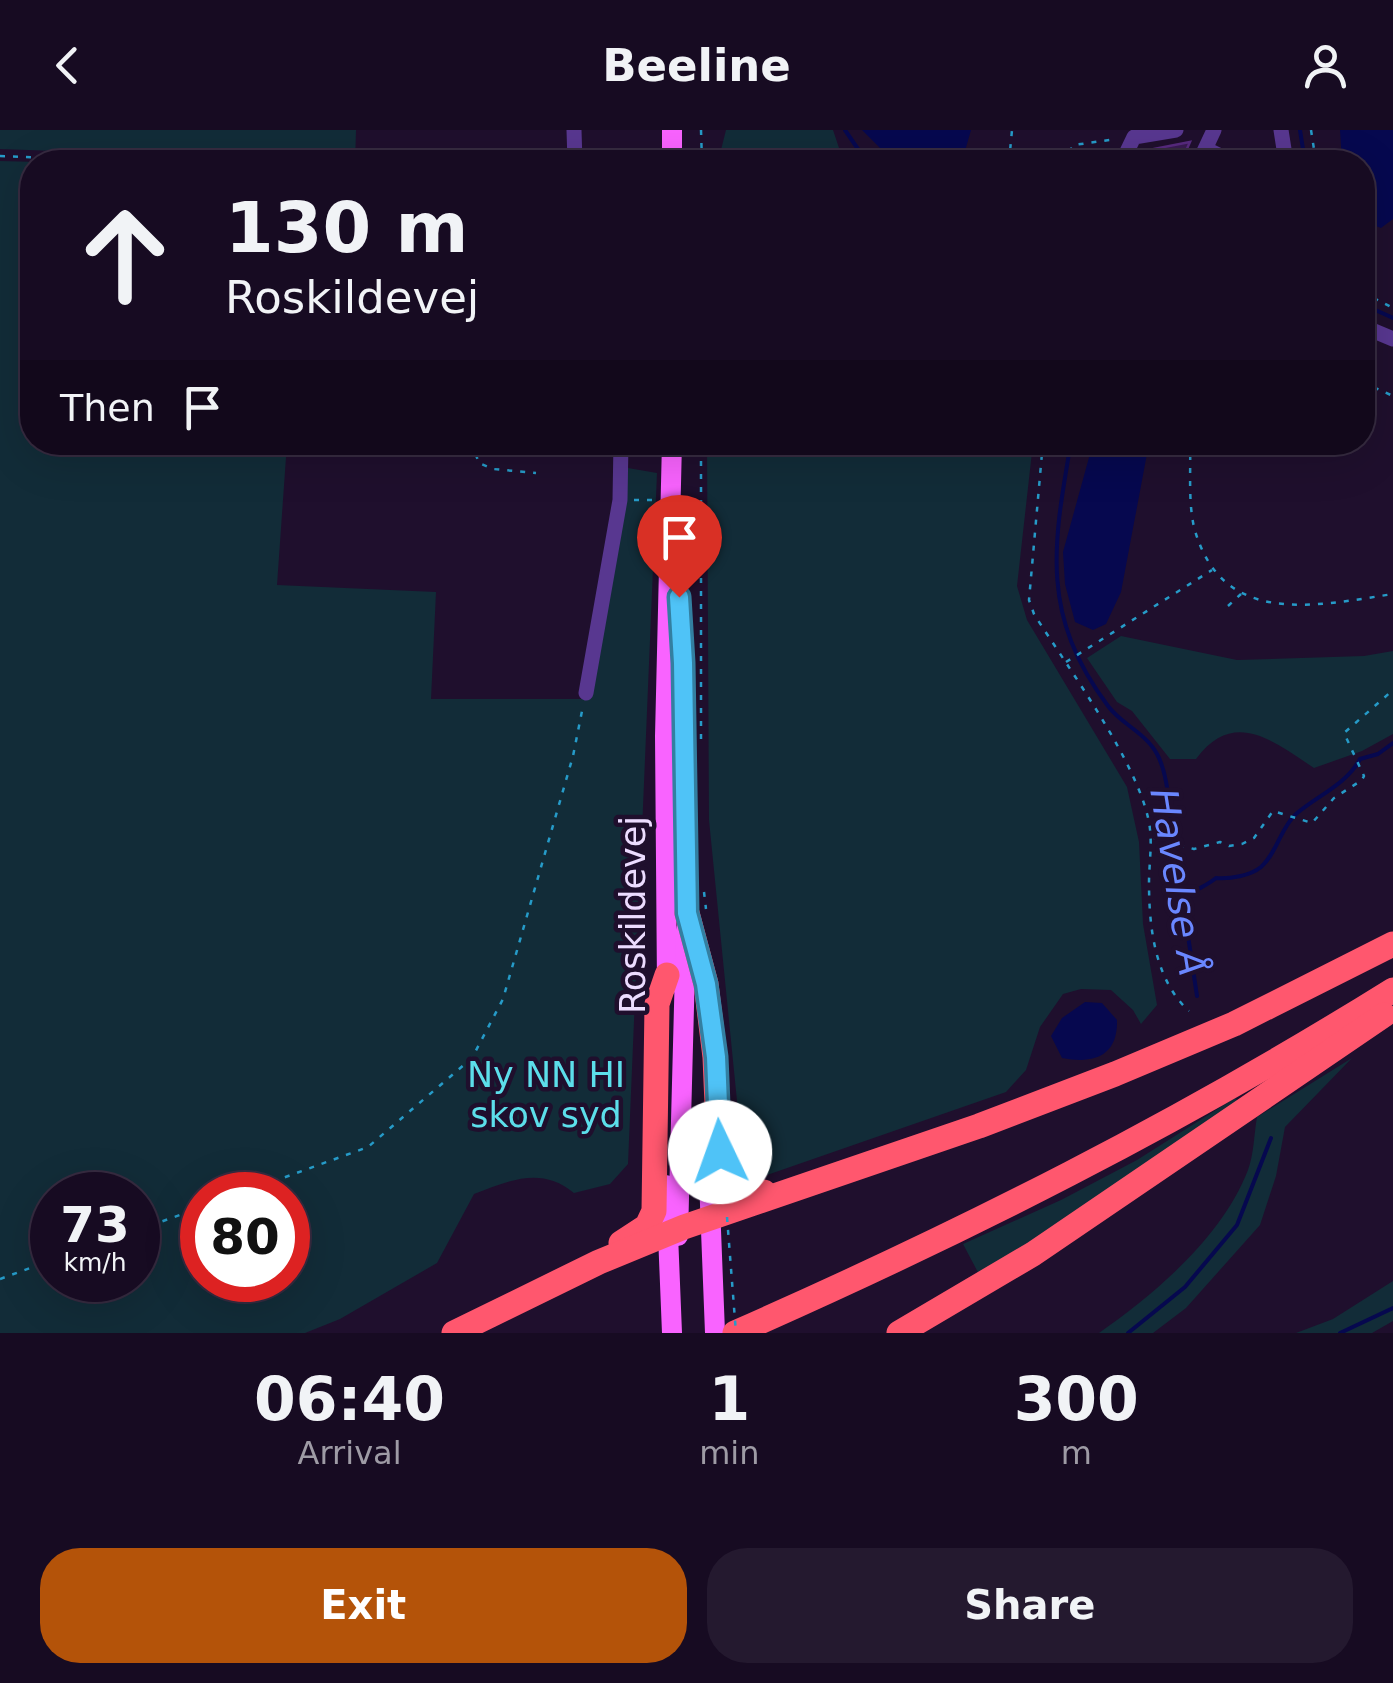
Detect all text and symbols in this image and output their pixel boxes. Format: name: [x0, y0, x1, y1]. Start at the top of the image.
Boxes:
icon: back: [40, 38, 95, 93]
icon: person: [1298, 38, 1353, 93]
text: Beeline: [602, 39, 791, 92]
text: 130 m: [225, 187, 468, 269]
icon: ahead: [60, 190, 190, 320]
text: Roskildevej: [225, 271, 479, 324]
icon: arrive: [175, 380, 230, 435]
text: Then: [60, 386, 155, 430]
pin: [637, 495, 722, 598]
icon: arrive: [652, 510, 707, 565]
water label: Havelse Å: [1141, 785, 1215, 979]
street label: Roskildevej: [613, 816, 653, 1014]
park label: Ny NN HI skov syd: [467, 1055, 625, 1135]
position arrow: [668, 1100, 772, 1204]
speed limit sign: 80: [180, 1172, 310, 1302]
text: 73: [60, 1196, 130, 1254]
text: km/h: [63, 1248, 127, 1277]
text: 06:40: [254, 1364, 445, 1434]
text: 1: [708, 1364, 750, 1434]
text: 300: [1014, 1364, 1139, 1434]
text: Arrival: [298, 1434, 402, 1472]
text: min: [699, 1434, 760, 1472]
text: m: [1061, 1434, 1092, 1472]
button: Exit: [40, 1548, 687, 1663]
button: Share: [707, 1548, 1353, 1663]

